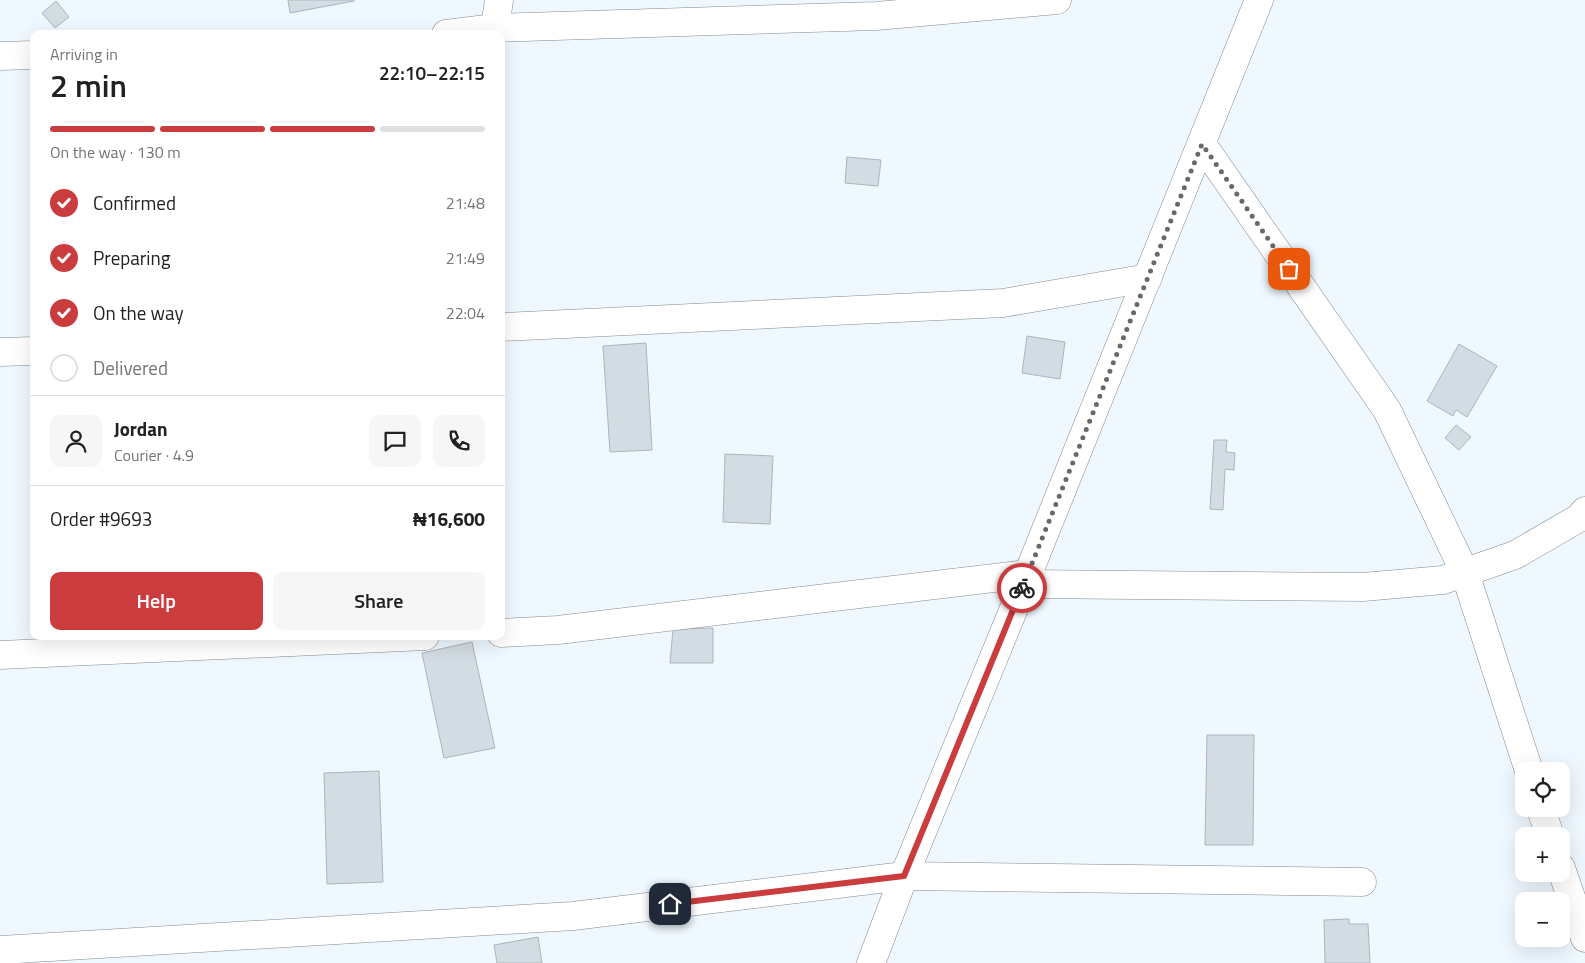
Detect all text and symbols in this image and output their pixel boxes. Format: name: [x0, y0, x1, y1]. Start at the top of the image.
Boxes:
text: Arriving in: [50, 42, 118, 66]
text: 22:10–22:15: [379, 58, 485, 87]
text: 2 min: [50, 61, 127, 109]
text: On the way · 130 m: [50, 140, 181, 164]
text: Confirmed: [93, 188, 176, 217]
icon: check: [50, 189, 78, 217]
text: 21:48: [446, 191, 485, 215]
text: Preparing: [93, 243, 170, 272]
icon: check: [50, 244, 78, 272]
text: 21:49: [446, 246, 485, 270]
pin: [1268, 248, 1310, 290]
icon: bag: [1275, 255, 1303, 283]
text: On the way: [93, 298, 184, 327]
icon: check: [50, 299, 78, 327]
text: 22:04: [446, 301, 485, 325]
text: Delivered: [93, 353, 168, 382]
text: Jordan: [114, 414, 167, 443]
button: person: [50, 415, 102, 467]
button: chat: [369, 415, 421, 467]
button: phone: [433, 415, 485, 467]
text: Courier · 4.9: [114, 443, 194, 467]
text: Order #9693: [50, 504, 152, 533]
text: ₦16,600: [413, 504, 485, 533]
courier: [997, 563, 1047, 613]
button: Help: [50, 572, 263, 630]
button: Share: [273, 572, 485, 630]
icon: bike: [1008, 574, 1036, 602]
map controls: [1515, 762, 1570, 947]
button: locate: [1515, 762, 1570, 817]
button: +: [1515, 827, 1570, 882]
pin: [649, 883, 691, 925]
icon: home: [656, 890, 684, 918]
button: −: [1515, 892, 1570, 947]

